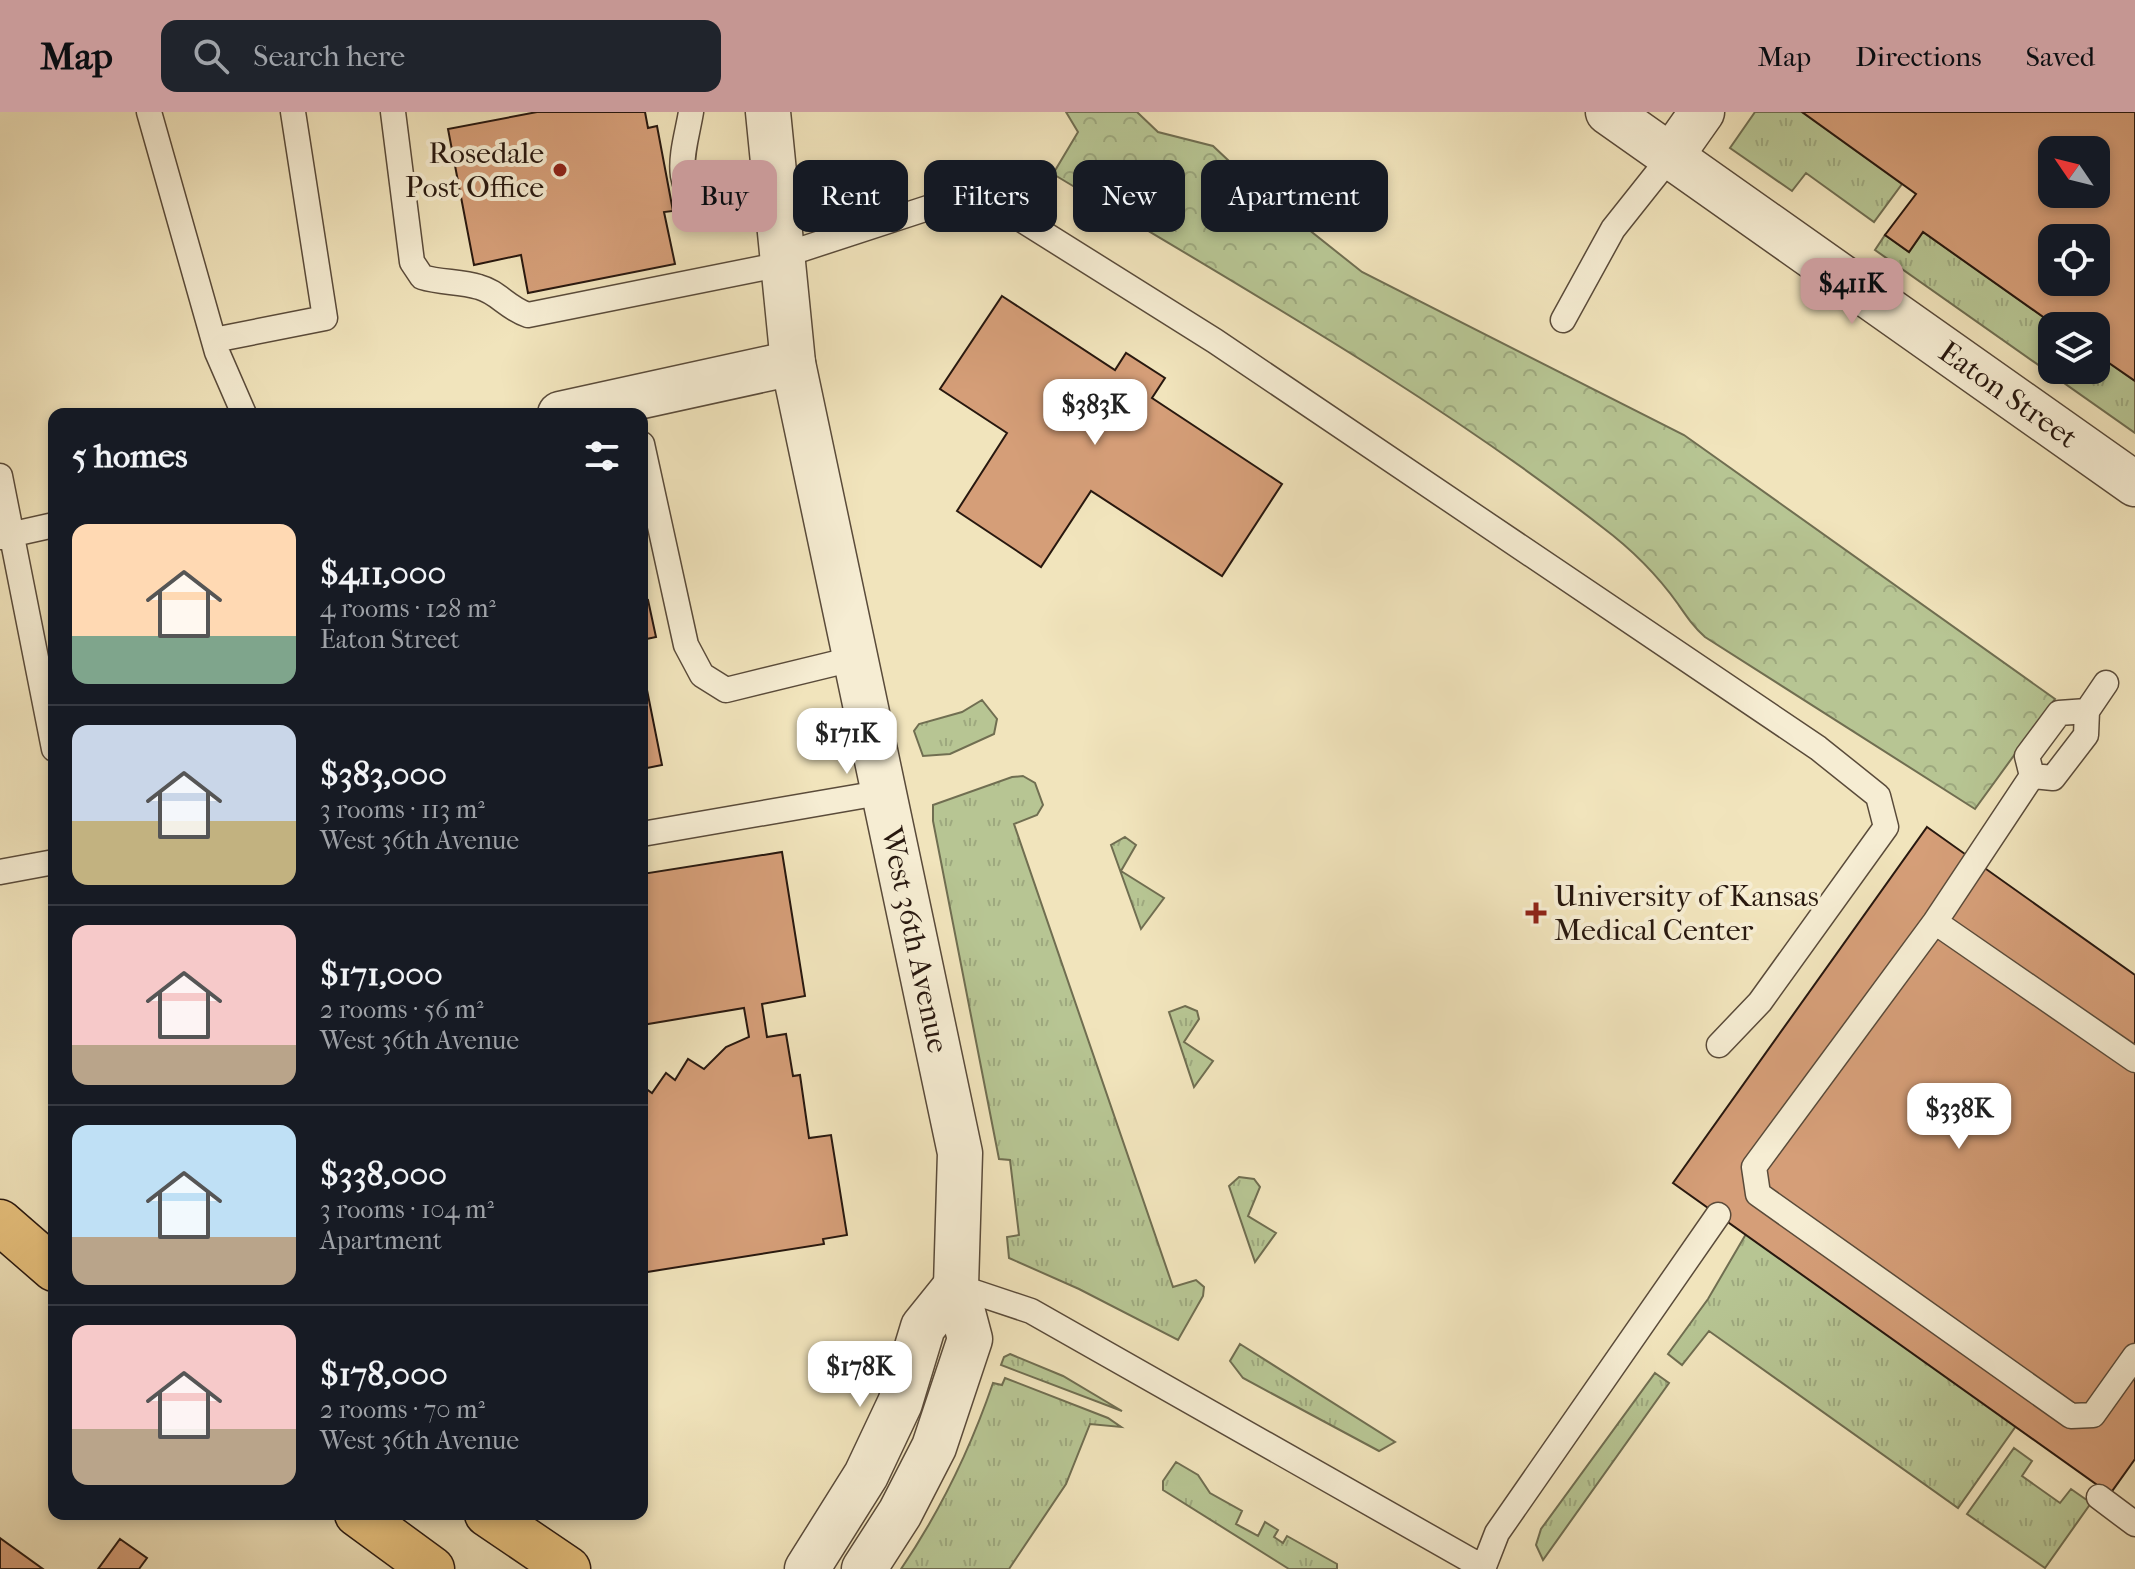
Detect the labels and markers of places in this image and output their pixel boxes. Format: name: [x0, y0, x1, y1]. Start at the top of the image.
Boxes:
place label: Rosedale Post Office: [405, 136, 544, 205]
marker: Rosedale Post Office: [551, 161, 569, 179]
pin: $411K: [1796, 258, 1908, 326]
pin: $383K: [1039, 379, 1151, 447]
pin: $171K: [791, 708, 903, 776]
place label: University of Kansas Medical Center: [1554, 879, 1819, 948]
marker: University of Kansas Medical Center: [1525, 902, 1547, 924]
pin: $338K: [1903, 1083, 2015, 1151]
pin: $178K: [804, 1341, 916, 1409]

